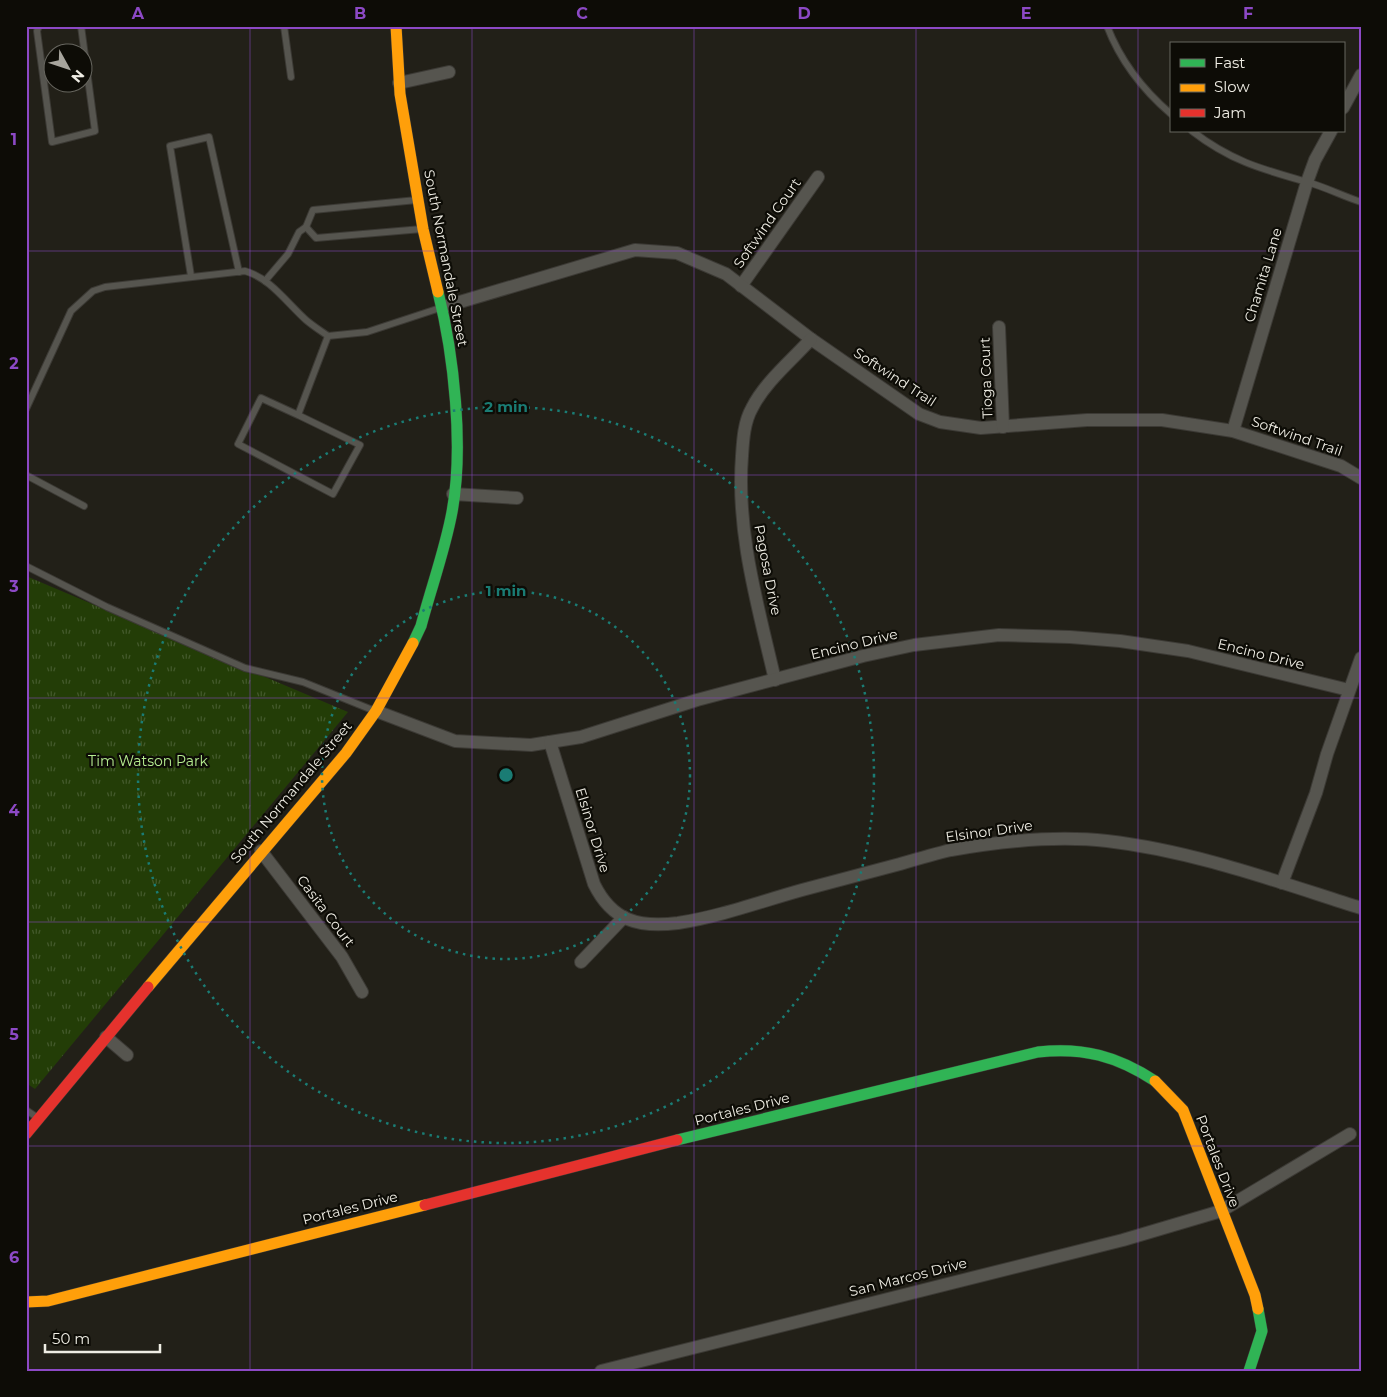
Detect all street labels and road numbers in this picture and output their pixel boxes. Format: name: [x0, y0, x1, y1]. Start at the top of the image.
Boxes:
street label: South Normandale Street: [420, 168, 472, 348]
street label: Softwind Court: [729, 174, 805, 271]
street label: Chamita Lane: [1240, 226, 1286, 324]
street label: Tioga Court: [976, 337, 996, 419]
street label: Softwind Trail: [850, 344, 940, 410]
street label: Softwind Trail: [1249, 412, 1345, 460]
street label: Pagosa Drive: [750, 523, 786, 617]
street label: Encino Drive: [809, 625, 899, 663]
street label: Encino Drive: [1216, 635, 1306, 673]
street label: South Normandale Street: [226, 717, 356, 867]
street label: Elsinor Drive: [572, 785, 614, 875]
street label: Elsinor Drive: [944, 816, 1034, 846]
street label: Casita Court: [293, 872, 359, 951]
street label: Portales Drive: [693, 1088, 791, 1130]
street label: Portales Drive: [1192, 1112, 1244, 1210]
street label: Portales Drive: [301, 1187, 399, 1229]
street label: San Marcos Drive: [847, 1254, 969, 1300]

